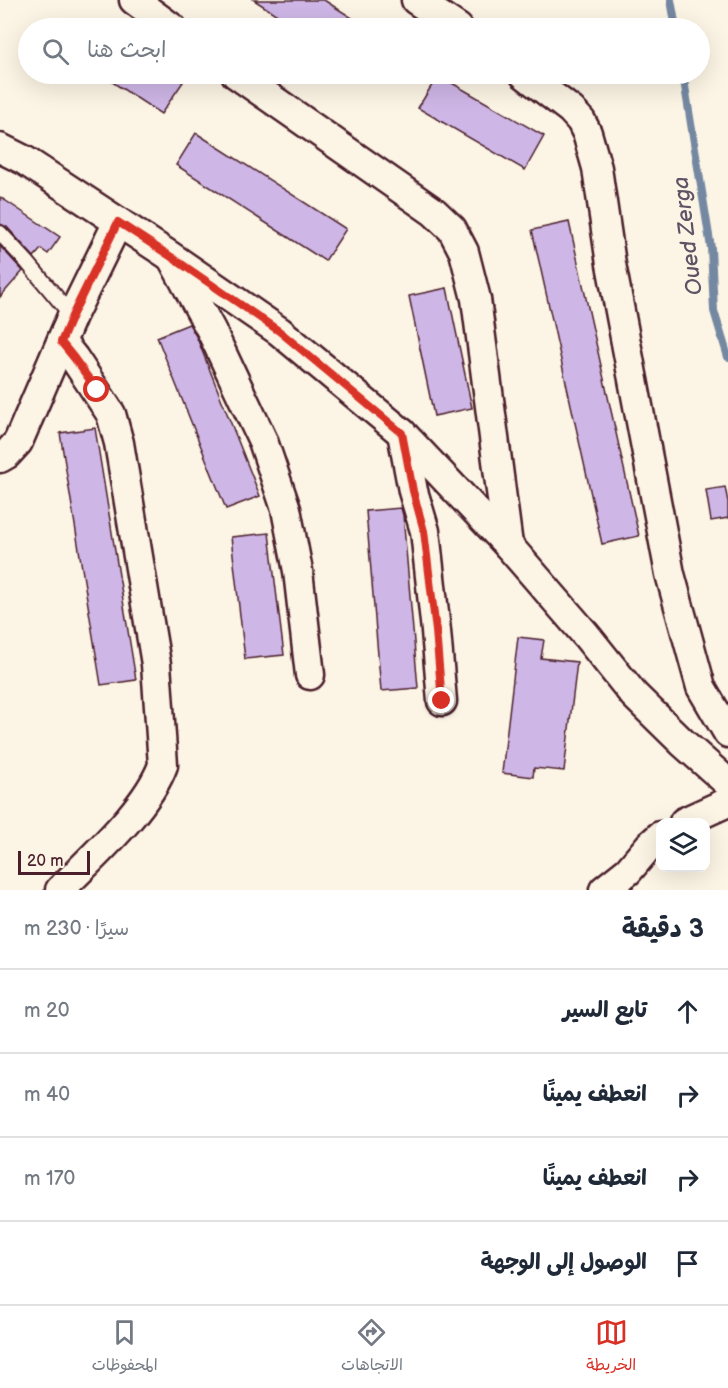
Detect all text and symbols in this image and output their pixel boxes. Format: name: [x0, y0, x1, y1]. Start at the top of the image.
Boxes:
search box: [18, 18, 710, 84]
icon: search: [39, 35, 72, 68]
text: ابحث هنا: [87, 37, 167, 64]
water label: Oued Zerga: [667, 175, 709, 297]
route start: [83, 376, 109, 402]
route end: [428, 687, 454, 713]
map controls: [656, 818, 710, 872]
button: layers: [656, 818, 710, 872]
scale bar: [18, 848, 90, 876]
text: 20 m: [27, 852, 63, 871]
text: 3 دقيقة: [622, 914, 704, 945]
text: سيرًا · 230 m: [24, 917, 129, 941]
icon: ahead: [671, 995, 704, 1028]
text: تابع السير: [563, 997, 647, 1024]
text: 20 m: [24, 999, 70, 1023]
icon: right: [671, 1079, 704, 1112]
text: انعطف يمينًا: [543, 1081, 647, 1108]
text: 40 m: [24, 1083, 70, 1107]
icon: right: [671, 1163, 704, 1196]
text: انعطف يمينًا: [543, 1165, 647, 1192]
text: 170 m: [24, 1167, 75, 1191]
icon: arrive: [671, 1247, 704, 1280]
text: الوصول إلى الوجهة: [480, 1249, 647, 1276]
tab: المحفوظات: [92, 1316, 158, 1379]
tab: الاتجاهات: [341, 1316, 403, 1379]
tab: الخريطة: [586, 1316, 636, 1379]

